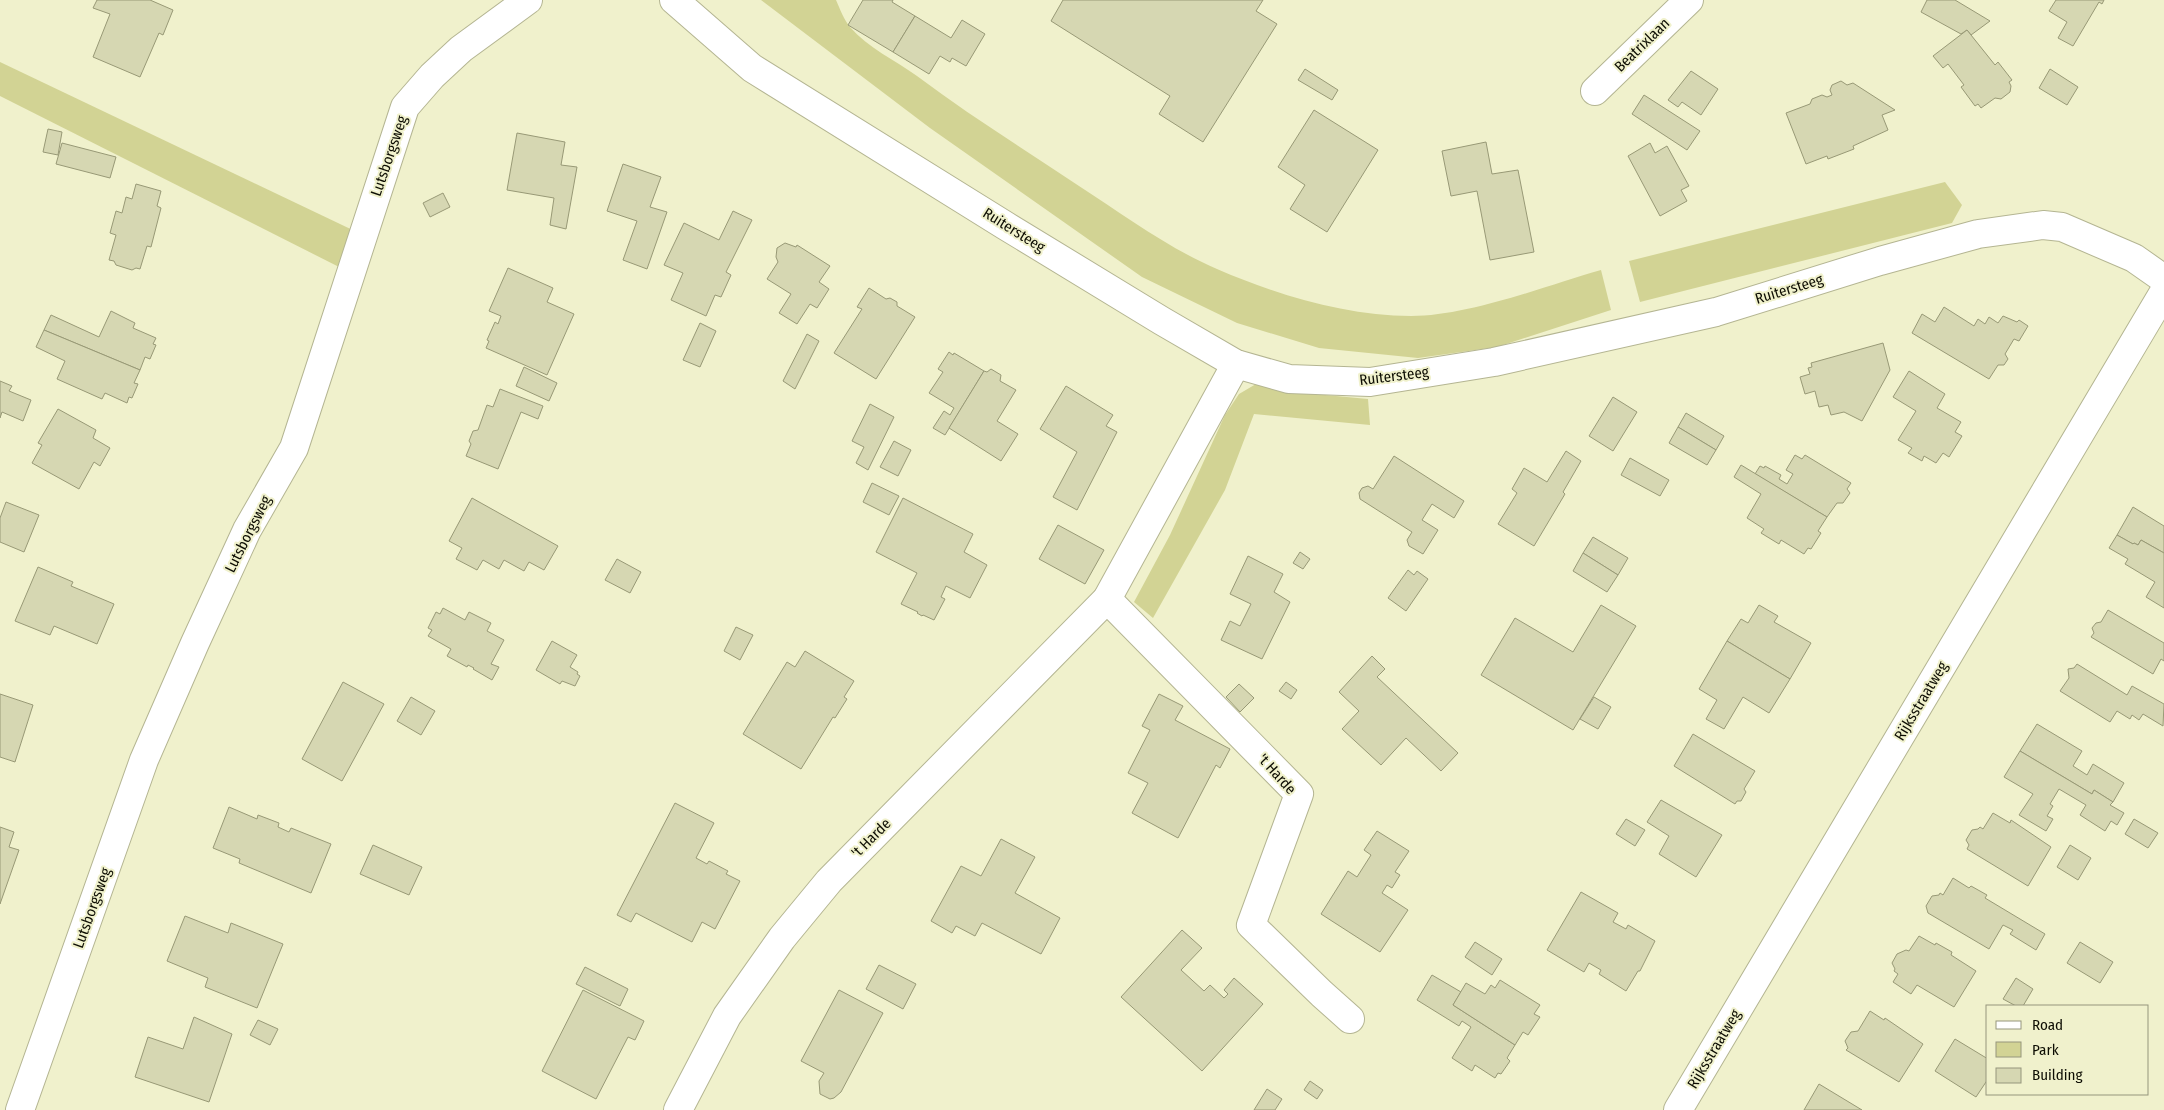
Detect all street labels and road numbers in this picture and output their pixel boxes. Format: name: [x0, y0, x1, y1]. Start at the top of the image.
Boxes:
street label: Beatrixlaan: [1611, 14, 1673, 76]
street label: Lutsborgsweg: [367, 113, 411, 199]
street label: Ruitersteeg: [980, 204, 1048, 256]
street label: Ruitersteeg: [1753, 270, 1825, 308]
street label: Ruitersteeg: [1358, 363, 1430, 389]
street label: Lutsborgsweg: [221, 492, 275, 576]
street label: Rijksstraatweg: [1890, 658, 1952, 744]
street label: 't Harde: [1254, 750, 1300, 798]
street label: 't Harde: [848, 815, 894, 861]
street label: Lutsborgsweg: [69, 865, 115, 951]
street label: Rijksstraatweg: [1683, 1006, 1745, 1092]

